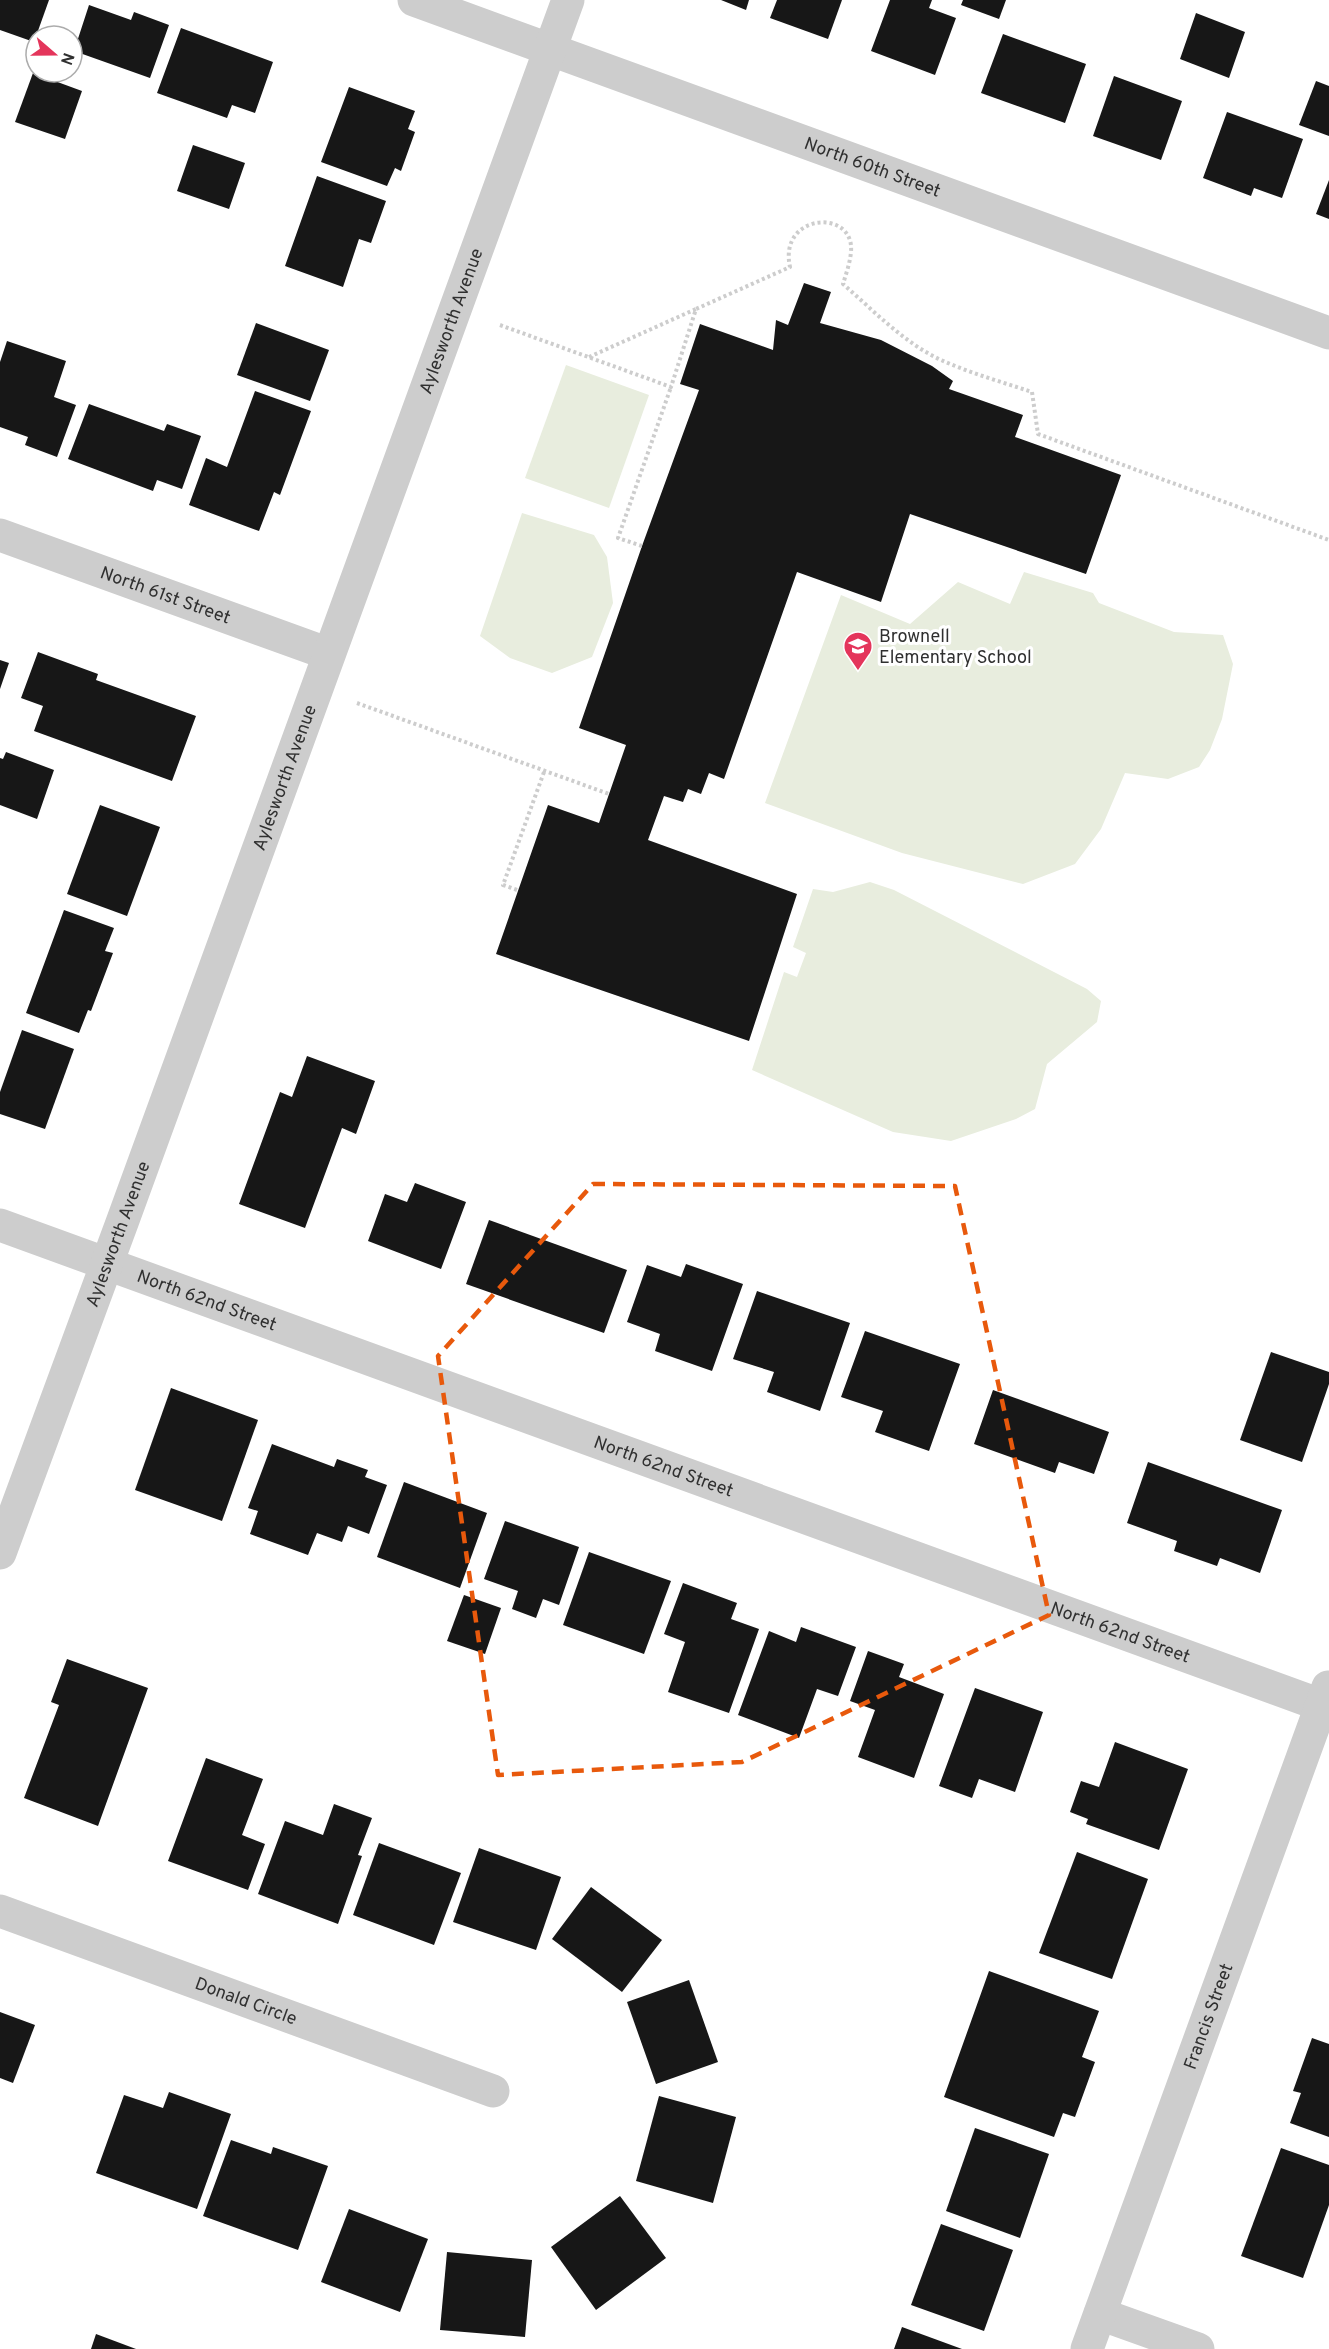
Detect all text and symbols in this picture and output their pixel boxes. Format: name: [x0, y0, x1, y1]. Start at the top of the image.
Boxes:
north arrow: [24, 24, 84, 84]
text: N: [55, 50, 78, 67]
street label: North 60th Street: [801, 133, 943, 204]
street label: Aylesworth Avenue: [415, 245, 489, 398]
street label: North 61st Street: [97, 562, 233, 630]
place label: Brownell Elementary School: [879, 626, 1032, 670]
school or university icon: Brownell Elementary School: [842, 630, 874, 672]
street label: Aylesworth Avenue: [249, 702, 323, 854]
street label: Aylesworth Avenue: [82, 1158, 156, 1311]
street label: North 62nd Street: [133, 1266, 279, 1337]
street label: North 62nd Street: [590, 1432, 736, 1503]
street label: North 62nd Street: [1047, 1598, 1193, 1669]
street label: Francis Street: [1180, 1961, 1239, 2073]
street label: Donald Circle: [191, 1973, 300, 2031]

